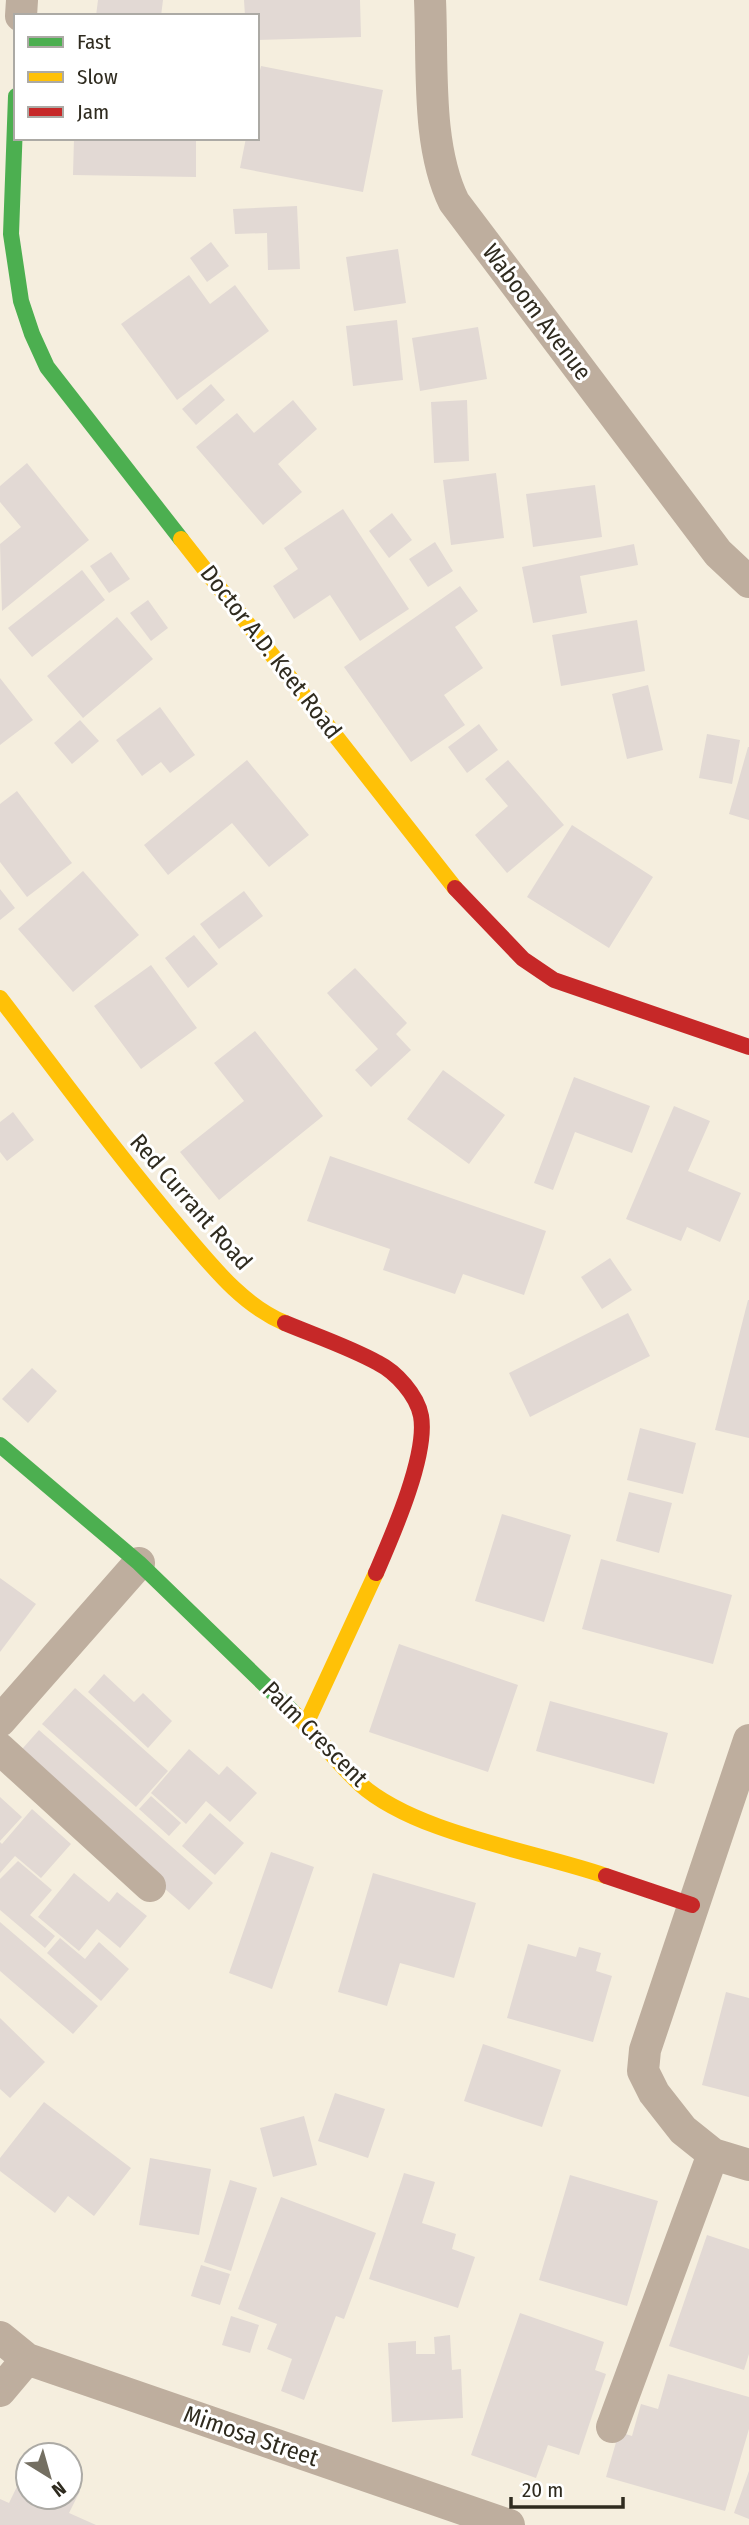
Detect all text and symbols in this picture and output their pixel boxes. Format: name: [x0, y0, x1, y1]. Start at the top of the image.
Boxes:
legend: [14, 14, 259, 140]
text: Fast: [77, 29, 111, 55]
text: Slow: [77, 64, 118, 90]
text: Jam: [77, 99, 109, 125]
street label: Waboom Avenue: [477, 238, 597, 386]
street label: Doctor A.D. Keet Road: [195, 560, 347, 744]
street label: Red Currant Road: [124, 1128, 258, 1276]
street label: Palm Crescent: [257, 1676, 373, 1792]
street label: Mimosa Street: [180, 2400, 322, 2472]
north arrow: [14, 2441, 84, 2511]
scale bar: [511, 2466, 623, 2510]
text: N: [47, 2477, 70, 2502]
text: 20 m: [522, 2477, 563, 2503]

